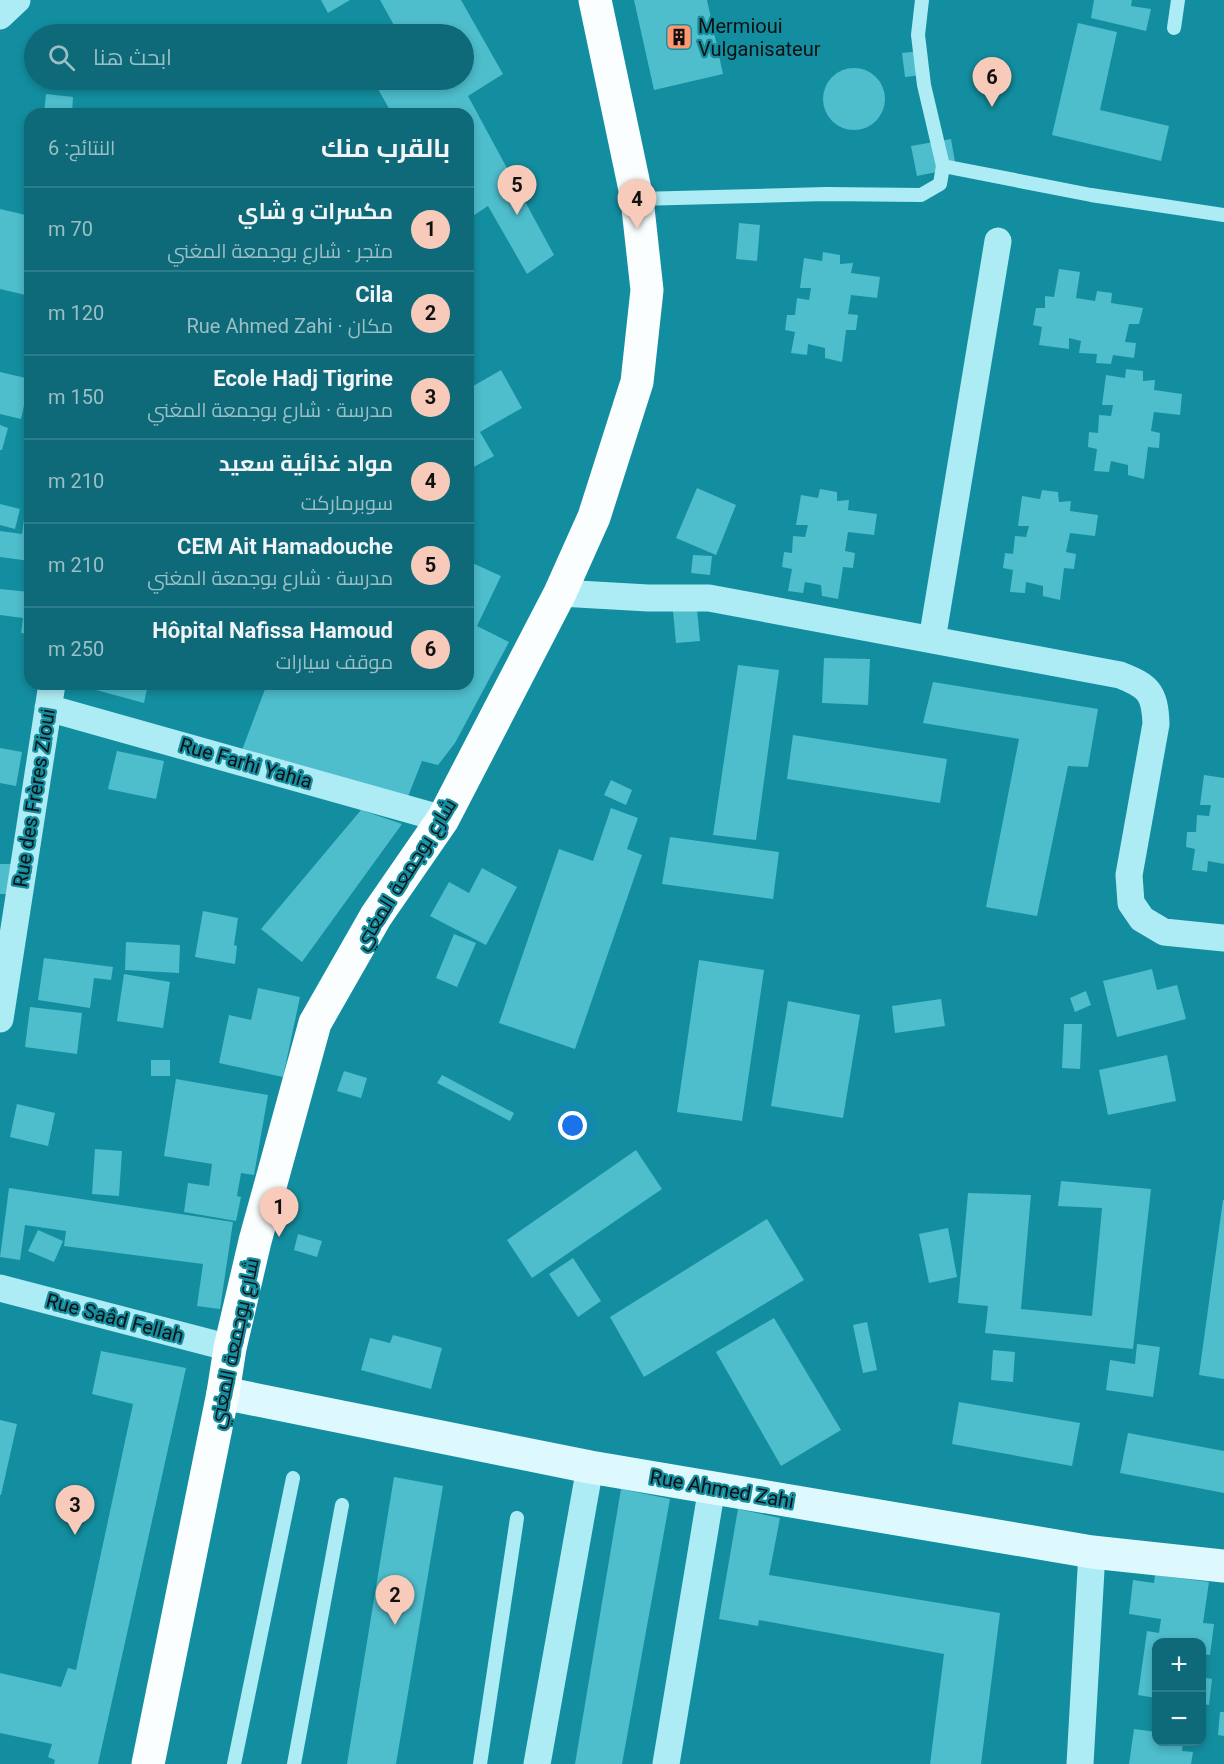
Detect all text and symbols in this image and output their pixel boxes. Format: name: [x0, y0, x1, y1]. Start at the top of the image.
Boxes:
place label: Mermioui Vulganisateur: [698, 14, 821, 61]
building icon: Mermioui Vulganisateur: [664, 22, 694, 52]
search box: [24, 24, 474, 90]
icon: search: [45, 41, 78, 74]
text: ابحث هنا: [93, 45, 172, 70]
pin: 6: [972, 57, 1012, 107]
text: بالقرب منك: [321, 133, 450, 163]
text: النتائج: 6: [48, 136, 116, 160]
pin: 5: [498, 166, 536, 215]
pin: 4: [618, 180, 656, 229]
text: مكسرات و شاي: [238, 199, 393, 224]
text: 70 m: [48, 217, 93, 241]
text: 1: [425, 217, 436, 241]
text: متجر · شارع بوجمعة المغني: [167, 239, 393, 263]
text: Cila: [355, 282, 393, 307]
text: 120 m: [48, 301, 104, 325]
text: 2: [425, 301, 436, 325]
text: مكان · Rue Ahmed Zahi: [187, 314, 393, 338]
text: Ecole Hadj Tigrine: [213, 366, 393, 391]
text: 150 m: [48, 385, 104, 409]
text: 3: [425, 385, 436, 409]
text: مدرسة · شارع بوجمعة المغني: [147, 398, 393, 422]
text: مواد غذائية سعيد: [219, 451, 393, 476]
text: 210 m: [48, 469, 104, 493]
text: 4: [425, 469, 436, 493]
text: سوبرماركت: [301, 491, 393, 515]
text: CEM Ait Hamadouche: [177, 534, 393, 559]
text: 210 m: [48, 553, 104, 577]
text: 5: [425, 553, 436, 577]
text: مدرسة · شارع بوجمعة المغني: [147, 566, 393, 590]
text: Hôpital Nafissa Hamoud: [152, 618, 393, 643]
text: 250 m: [48, 637, 104, 661]
text: 6: [425, 637, 436, 661]
text: موقف سيارات: [276, 650, 393, 674]
street label: Rue des Frères Zioui: [8, 707, 60, 889]
street label: Rue Farhi Yahia: [177, 733, 315, 793]
street label: شارع بوجمعة المغني: [349, 794, 465, 956]
your location: [558, 1111, 587, 1140]
pin: 1: [260, 1188, 298, 1237]
street label: شارع بوجمعة المغني: [204, 1256, 268, 1431]
street label: Rue Saâd Fellah: [43, 1288, 187, 1348]
street label: Rue Ahmed Zahi: [648, 1464, 796, 1514]
pin: 3: [56, 1486, 94, 1535]
pin: 2: [376, 1576, 414, 1625]
map controls: [1152, 1638, 1206, 1746]
button: +: [1152, 1638, 1206, 1692]
button: −: [1152, 1692, 1206, 1746]

